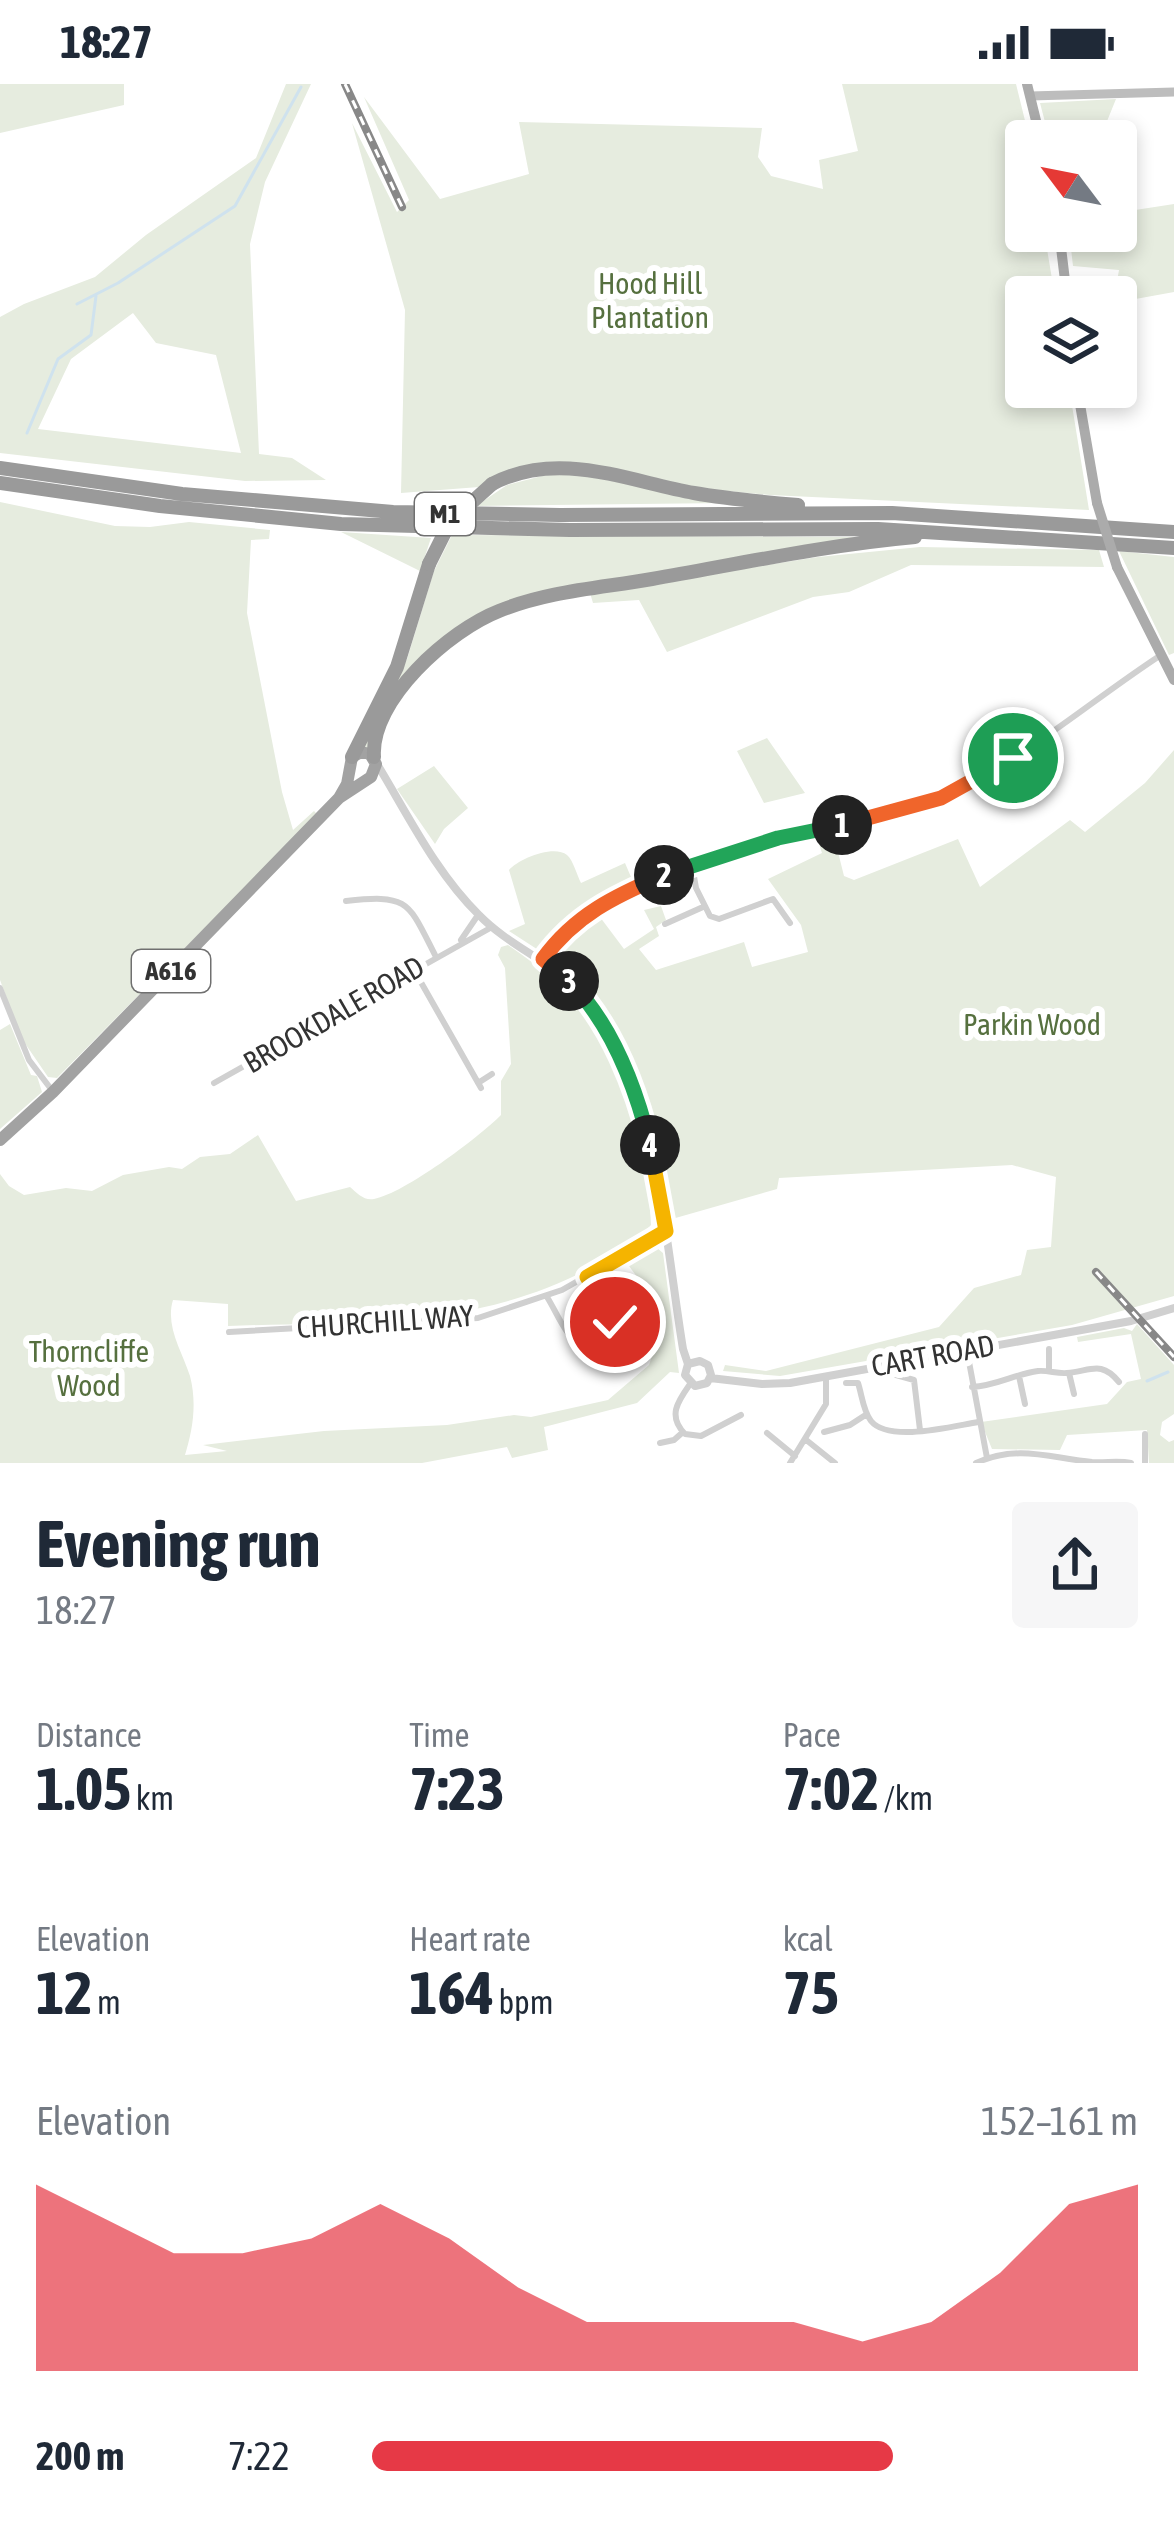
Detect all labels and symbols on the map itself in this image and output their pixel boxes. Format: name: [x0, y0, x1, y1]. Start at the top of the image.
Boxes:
north arrow: [1005, 120, 1137, 252]
park label: Hood Hill Plantation: [591, 266, 709, 334]
road number: M1: [415, 493, 475, 535]
pin: [962, 707, 1064, 809]
pin: 1: [812, 795, 872, 855]
pin: 2: [634, 845, 694, 905]
street label: BROOKDALE ROAD: [237, 949, 430, 1079]
road number: A616: [132, 950, 210, 992]
pin: 3: [539, 951, 599, 1011]
park label: Parkin Wood: [963, 1007, 1101, 1041]
pin: 4: [620, 1115, 680, 1175]
pin: [564, 1271, 666, 1373]
street label: CHURCHILL WAY: [295, 1298, 475, 1344]
street label: CART ROAD: [869, 1327, 997, 1383]
park label: Thorncliffe Wood: [29, 1334, 149, 1402]

